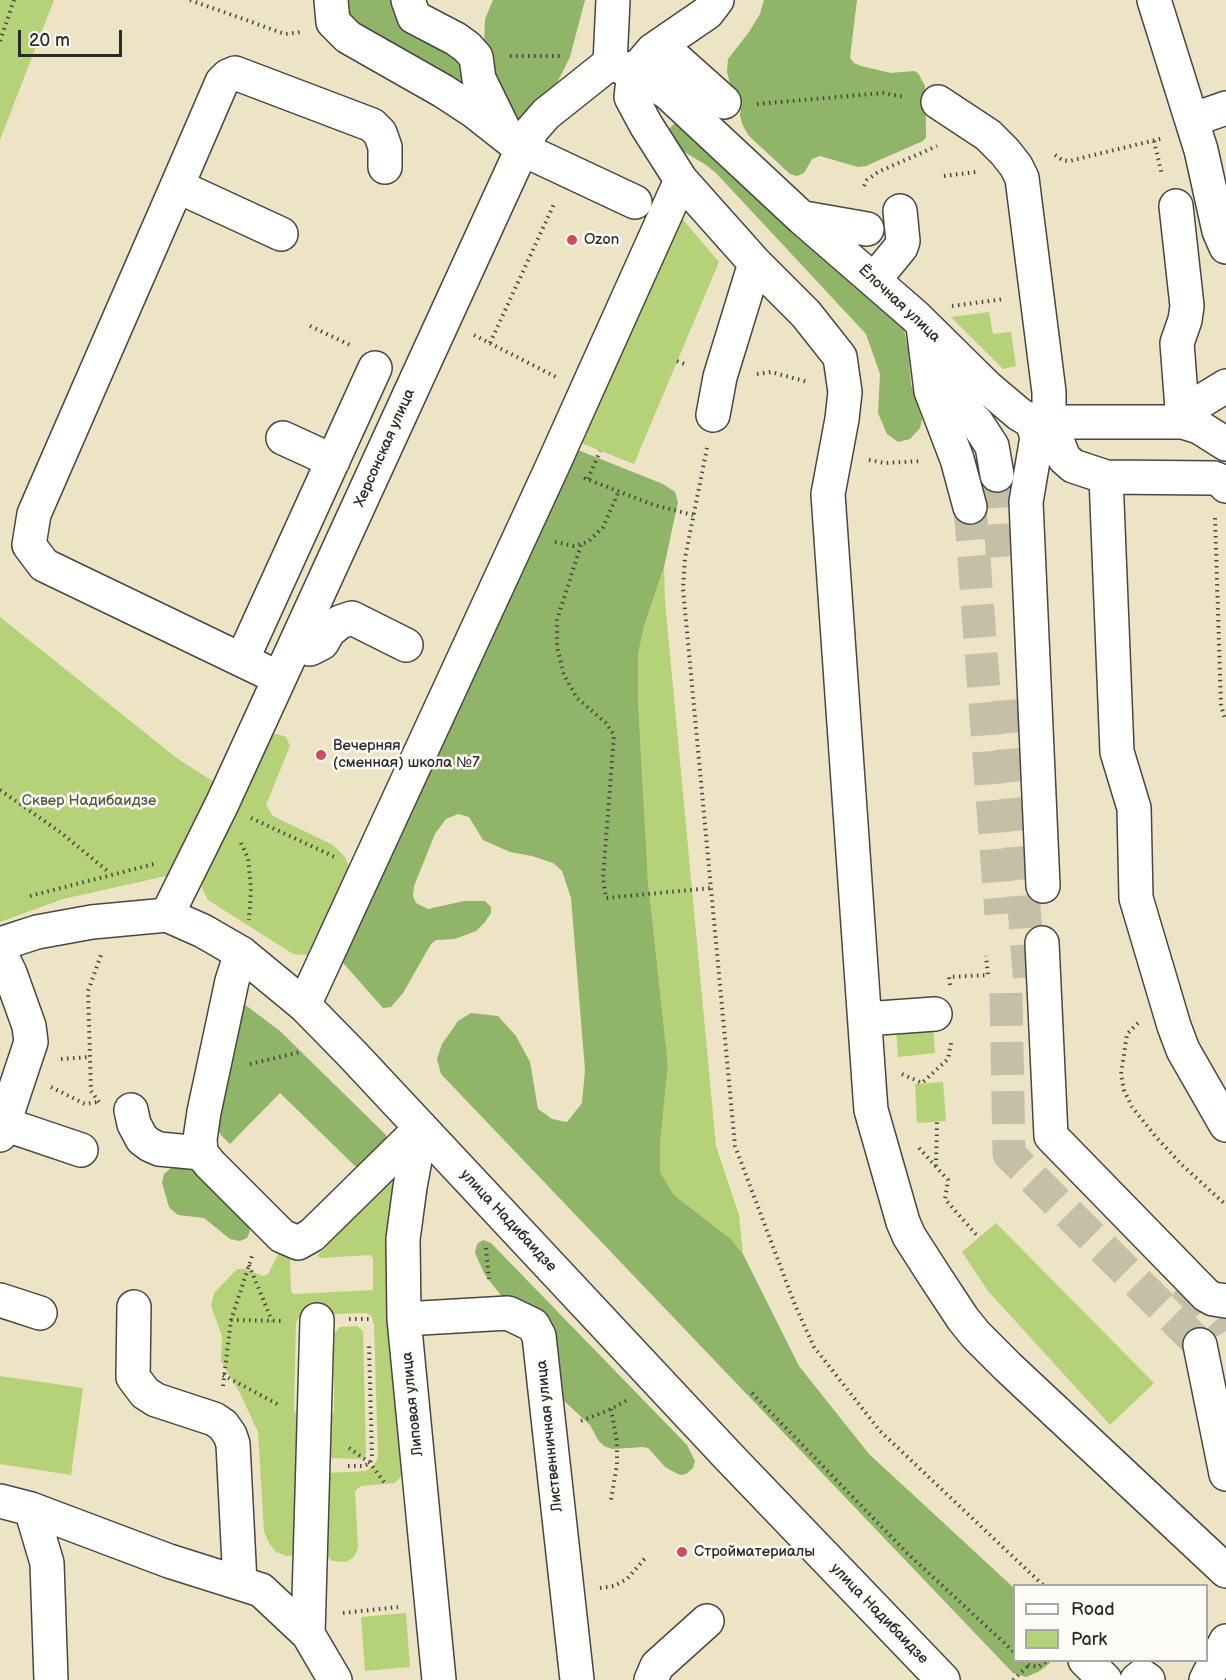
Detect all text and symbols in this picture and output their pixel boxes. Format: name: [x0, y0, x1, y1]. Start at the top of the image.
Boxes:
scale bar: [21, 18, 124, 56]
text: 20 m: [29, 30, 70, 51]
place label: Ozon: [584, 231, 619, 249]
marker: Ozon: [565, 233, 579, 247]
street label: Ёлочная улица: [854, 261, 944, 347]
street label: Херсонская улица: [351, 386, 419, 510]
place label: Вечерняя (сменная) школа №7: [333, 737, 480, 772]
marker: Вечерняя (сменная) школа №7: [314, 748, 328, 762]
park label: Сквер Надибаидзе: [22, 792, 156, 810]
street label: улица Надибаидзе: [456, 1166, 560, 1276]
street label: Липовая улица: [399, 1351, 427, 1457]
street label: Лиственничная улица: [533, 1359, 567, 1513]
place label: Стройматериалы: [694, 1543, 815, 1561]
marker: Стройматериалы: [675, 1545, 689, 1559]
street label: улица Надибаидзе: [826, 1560, 932, 1668]
legend: [1013, 1584, 1208, 1662]
text: Road: [1071, 1599, 1115, 1620]
text: Park: [1071, 1629, 1107, 1650]

